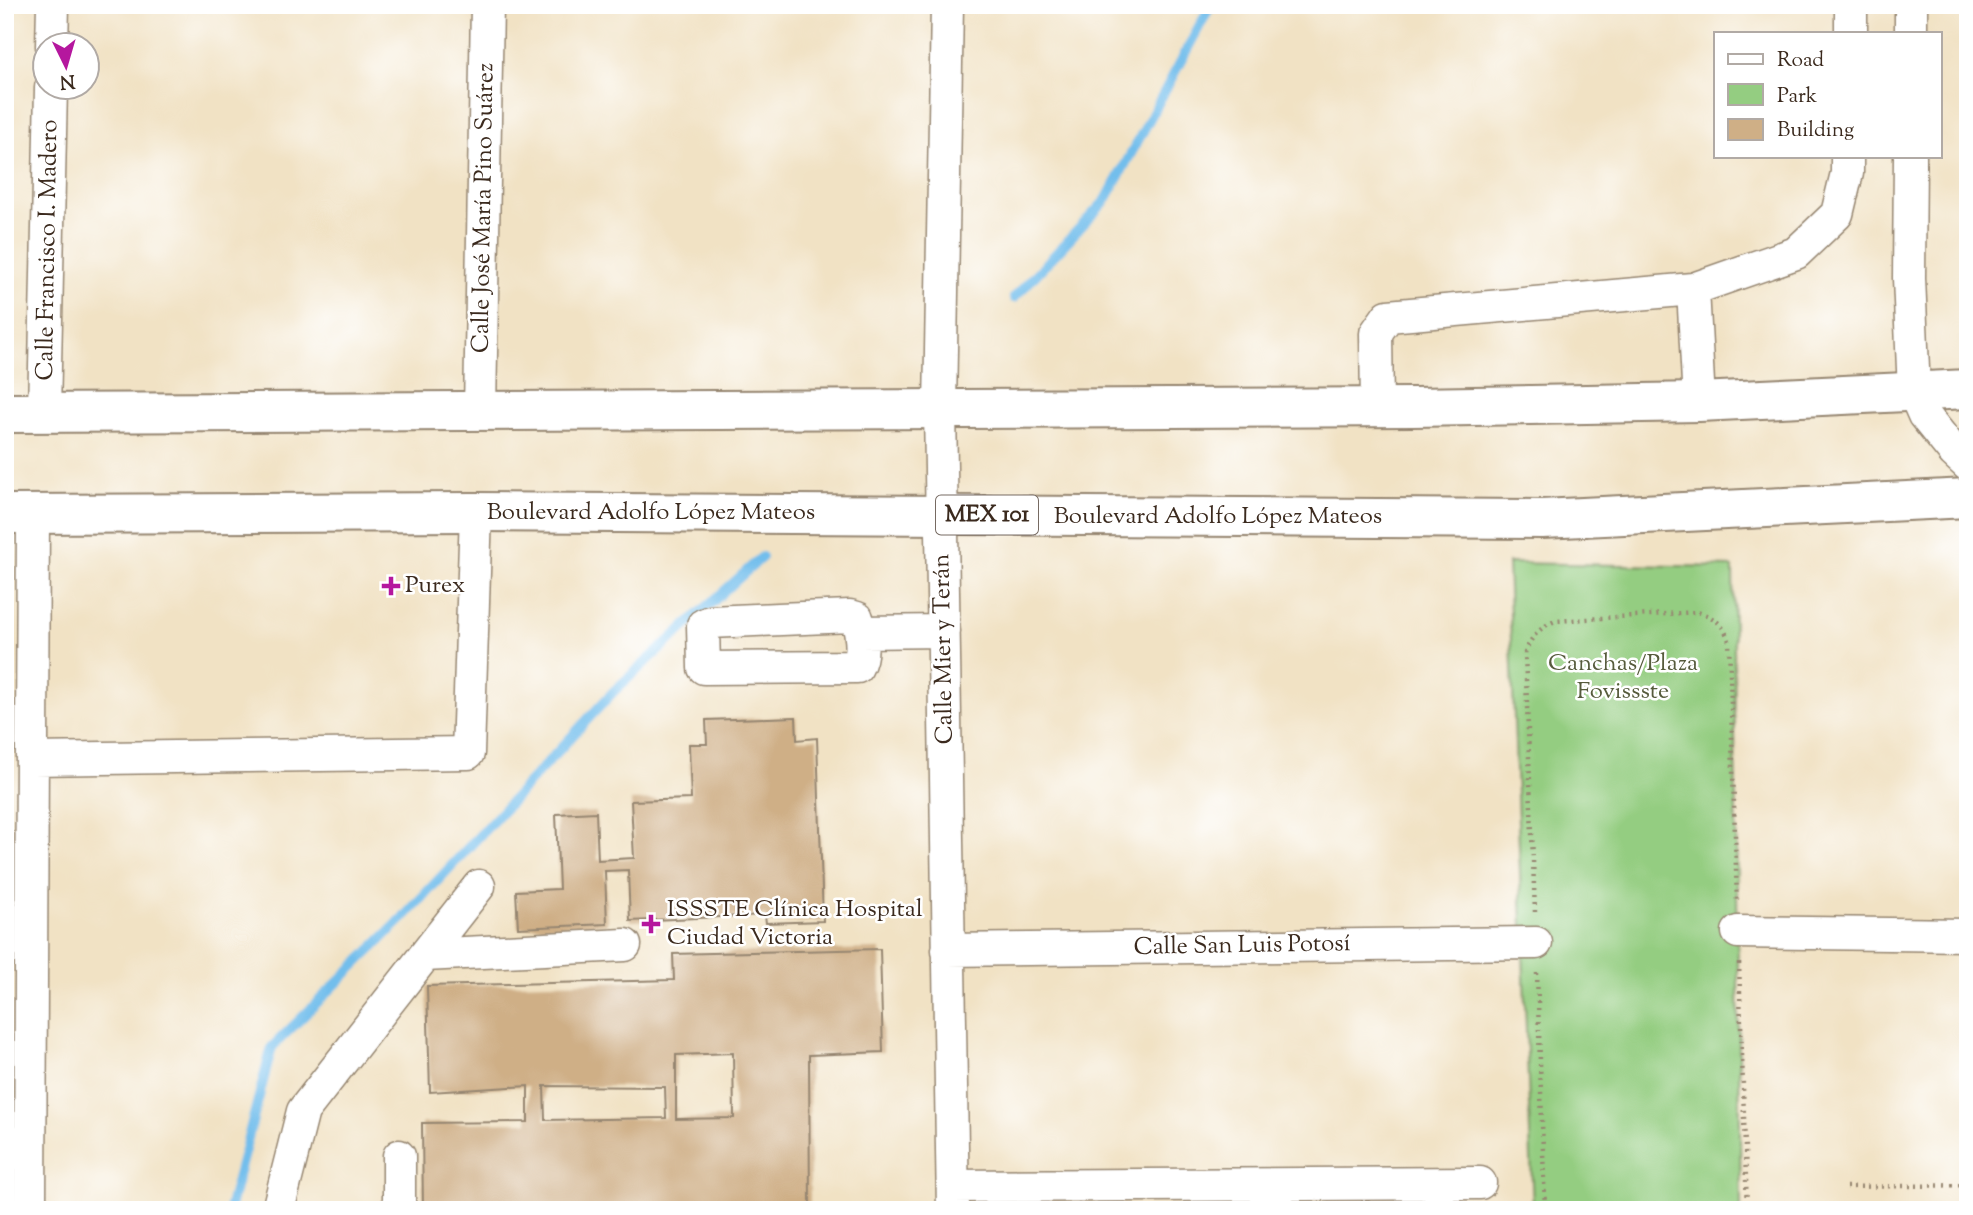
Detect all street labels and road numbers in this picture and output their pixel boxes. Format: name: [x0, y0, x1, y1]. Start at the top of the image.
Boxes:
street label: Calle José María Pino Suárez: [464, 63, 504, 353]
street label: Calle Francisco I. Madero: [29, 119, 67, 381]
road number: MEX 101: [936, 495, 1038, 534]
street label: Boulevard Adolfo López Mateos: [487, 496, 815, 530]
street label: Boulevard Adolfo López Mateos: [1054, 500, 1382, 534]
street label: Calle Mier y Terán: [925, 553, 963, 745]
street label: Calle San Luis Potosí: [1133, 927, 1351, 965]

